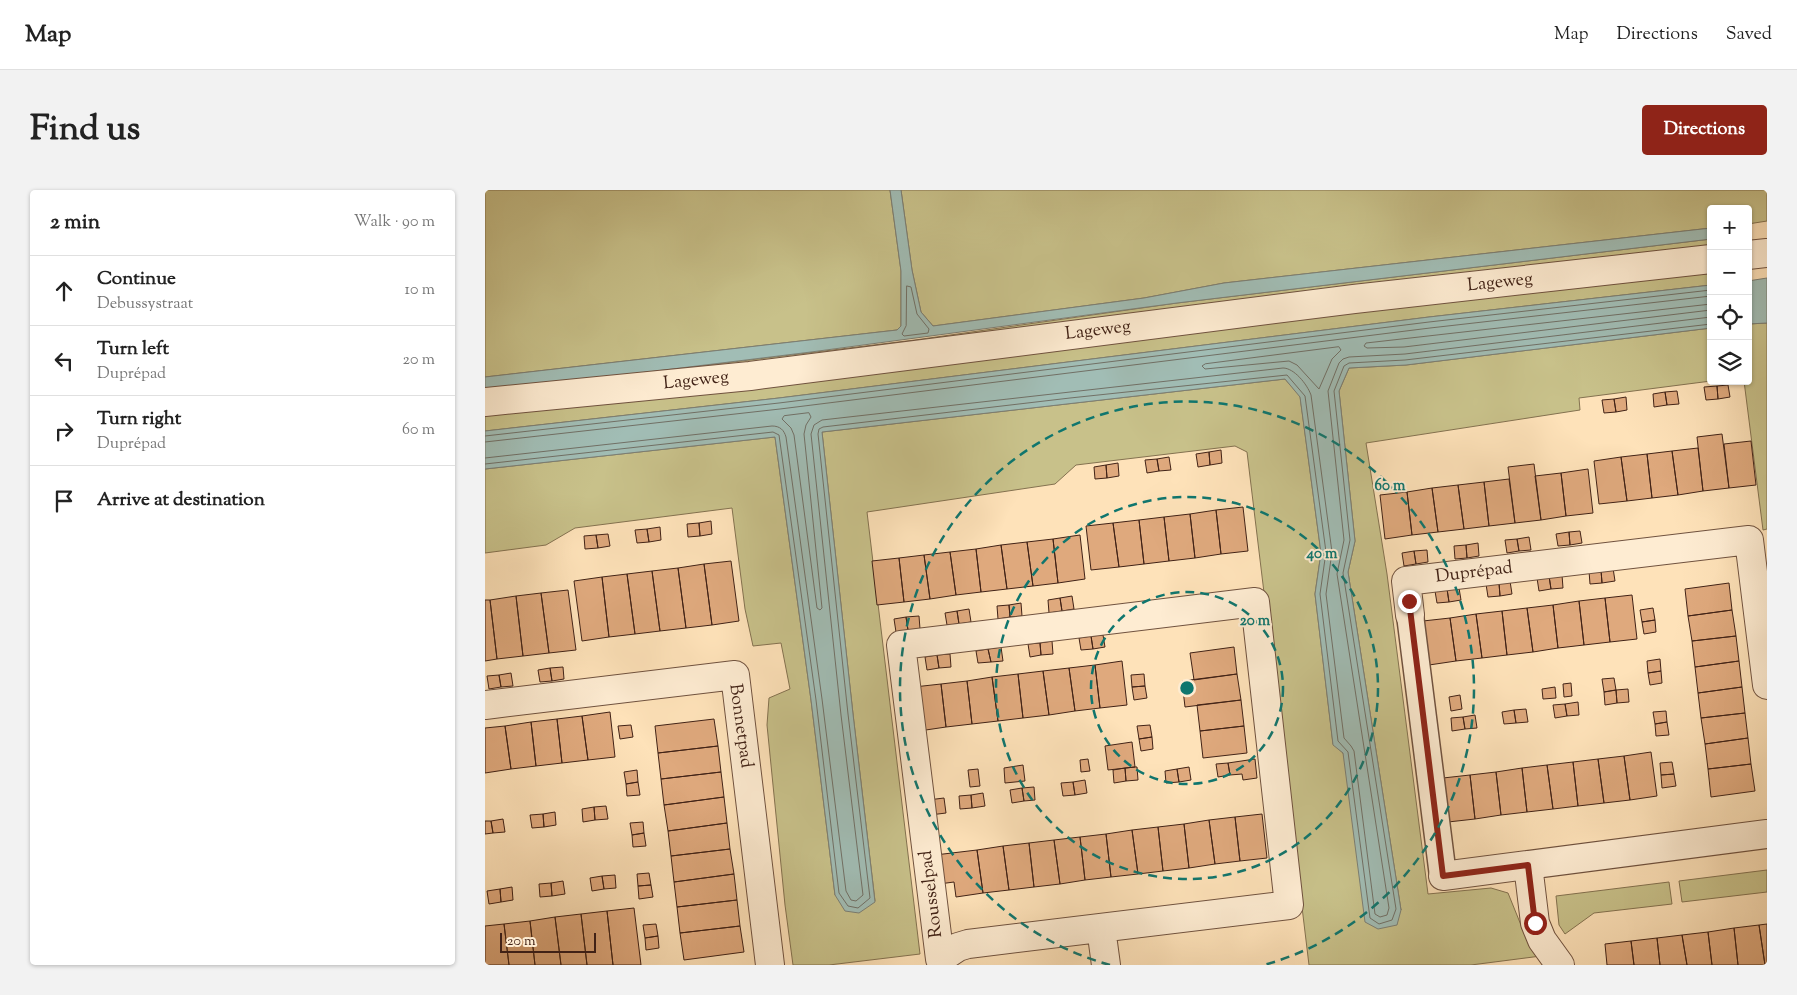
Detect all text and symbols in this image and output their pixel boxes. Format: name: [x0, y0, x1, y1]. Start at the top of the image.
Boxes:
text: Map: [25, 18, 71, 52]
text: Map: [1554, 22, 1589, 48]
text: Directions: [1617, 22, 1698, 48]
text: Saved: [1726, 22, 1772, 48]
text: Find us: [30, 105, 140, 156]
button: Directions: [1642, 105, 1767, 155]
map controls: [1707, 205, 1752, 385]
button: +: [1707, 205, 1752, 250]
text: 2 min: [50, 208, 100, 238]
text: Walk · 90 m: [354, 211, 435, 234]
button: −: [1707, 250, 1752, 295]
text: Continue: [97, 266, 176, 293]
street label: Lageweg: [1466, 267, 1534, 299]
icon: ahead: [50, 277, 78, 305]
text: 10 m: [405, 279, 435, 302]
text: Debussystraat: [97, 293, 193, 316]
button: locate: [1707, 295, 1752, 340]
street label: Lageweg: [1064, 314, 1132, 348]
text: Turn left: [97, 336, 169, 363]
button: layers: [1707, 340, 1752, 385]
icon: left: [50, 347, 78, 375]
text: 20 m: [402, 349, 435, 372]
text: Duprépad: [97, 363, 166, 386]
street label: Lageweg: [662, 365, 730, 397]
text: Turn right: [97, 406, 181, 433]
icon: right: [50, 417, 78, 445]
text: 60 m: [402, 419, 435, 442]
text: Duprépad: [97, 433, 166, 456]
text: 60 m: [1375, 476, 1406, 497]
icon: arrive: [50, 487, 78, 515]
text: Arrive at destination: [97, 487, 265, 514]
text: 40 m: [1306, 544, 1338, 565]
street label: Duprépad: [1434, 555, 1514, 591]
route end: [1398, 590, 1421, 613]
text: 20 m: [1240, 611, 1271, 632]
centre of rings: [1178, 679, 1196, 697]
street label: Bonnetpad: [721, 682, 759, 770]
street label: Rousselpad: [914, 849, 950, 939]
route start: [1524, 912, 1547, 935]
scale bar: [500, 930, 596, 953]
text: 20 m: [507, 932, 536, 952]

